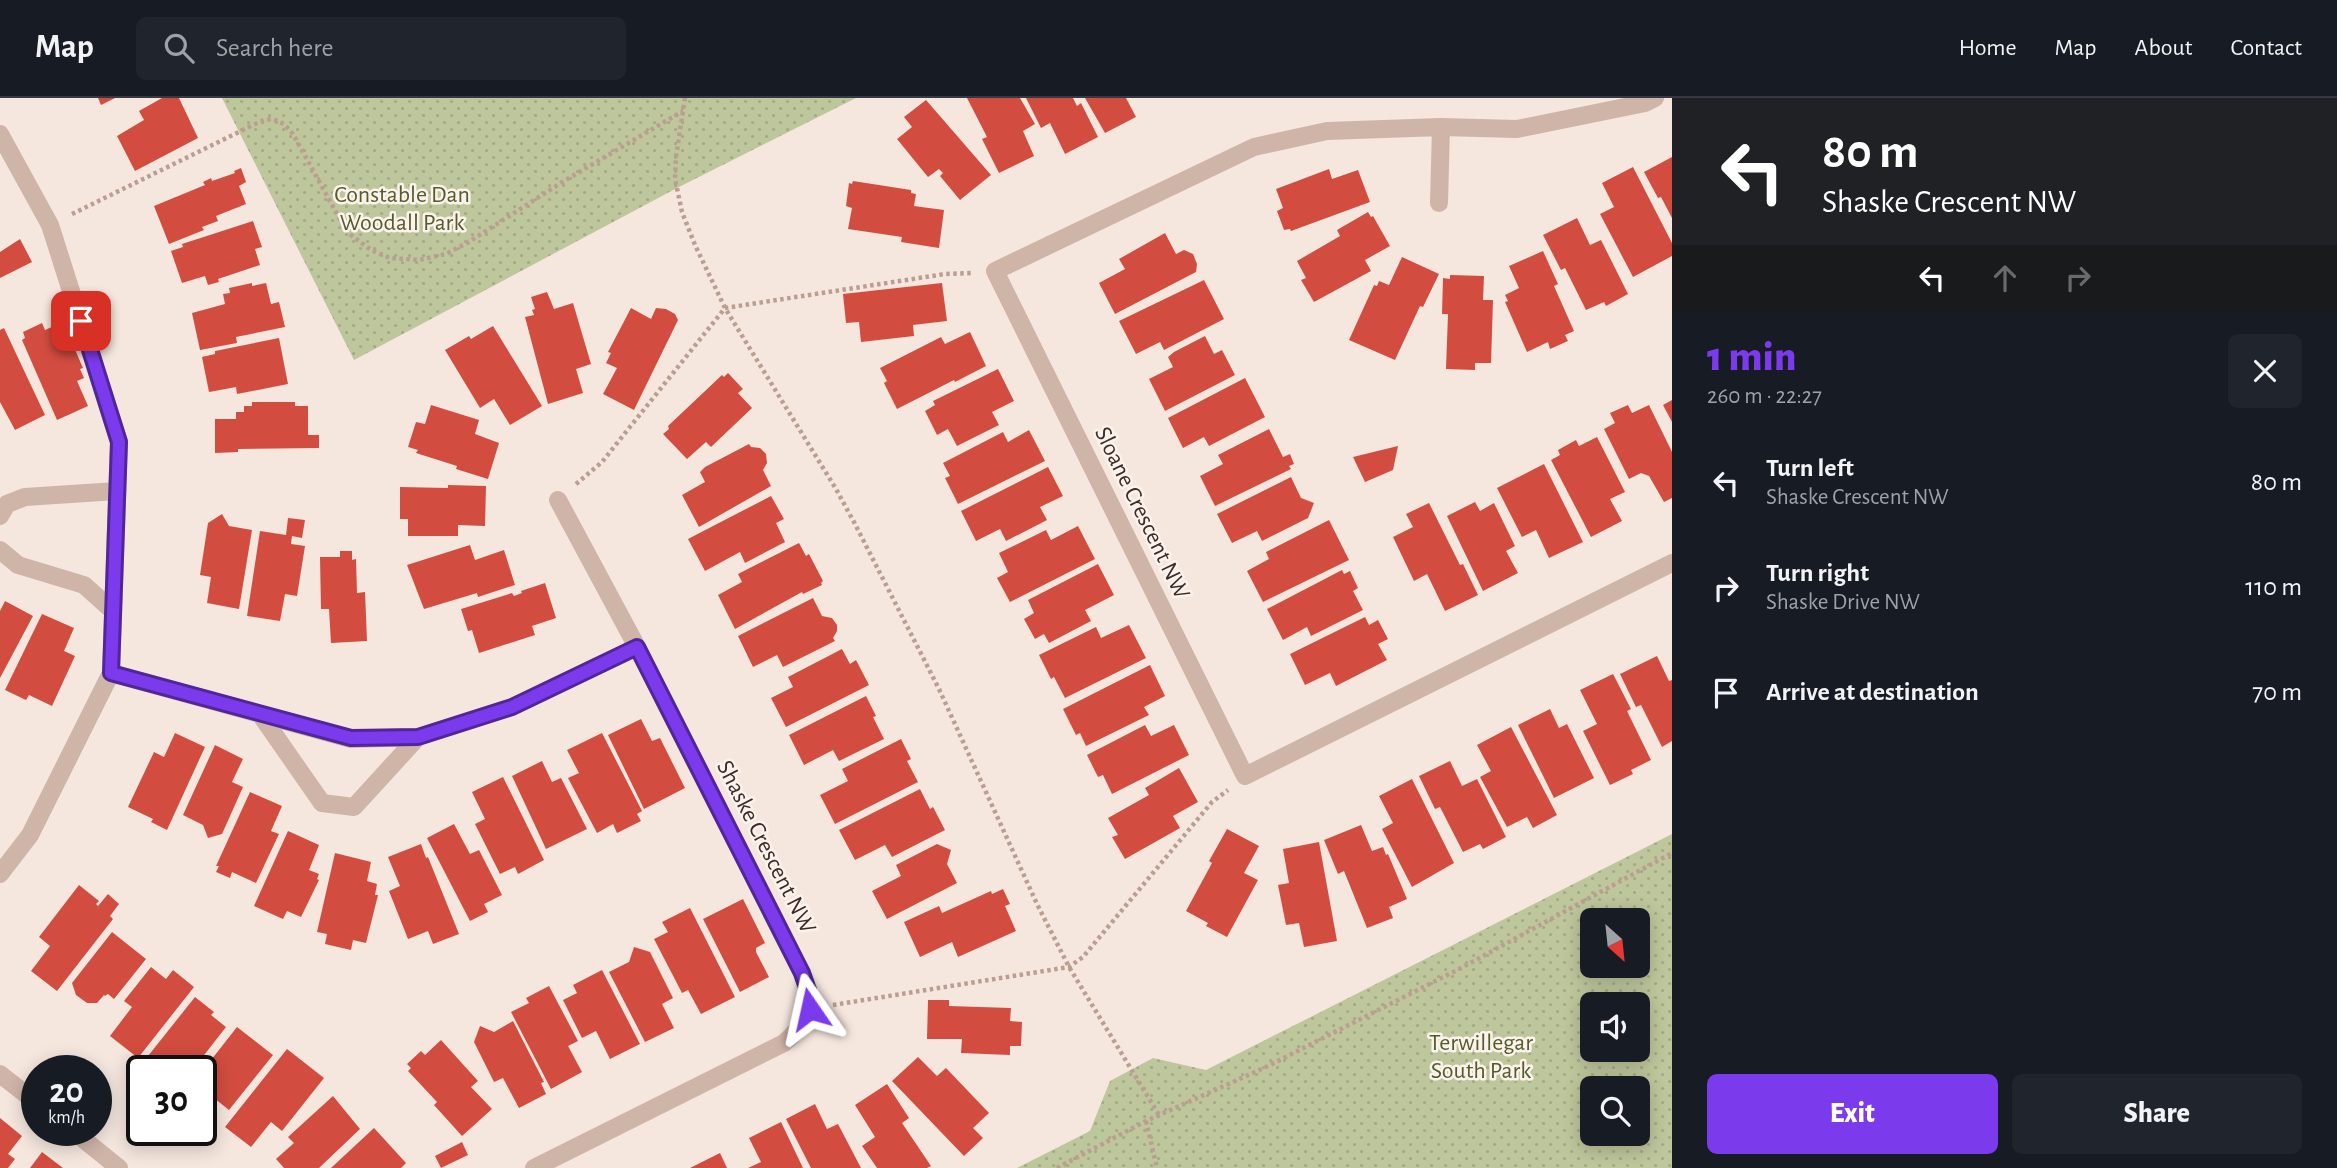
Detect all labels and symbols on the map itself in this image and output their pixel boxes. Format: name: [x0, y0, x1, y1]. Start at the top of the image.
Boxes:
park label: Constable Dan Woodall Park: [334, 183, 470, 235]
pin: [51, 291, 111, 351]
street label: Sloane Crescent NW: [1090, 423, 1194, 603]
street label: Shaske Crescent NW: [712, 757, 820, 938]
north arrow: [1580, 908, 1650, 978]
position arrow: [773, 972, 847, 1046]
park label: Terwillegar South Park: [1429, 1031, 1533, 1083]
speed limit sign: 30: [126, 1055, 217, 1146]

